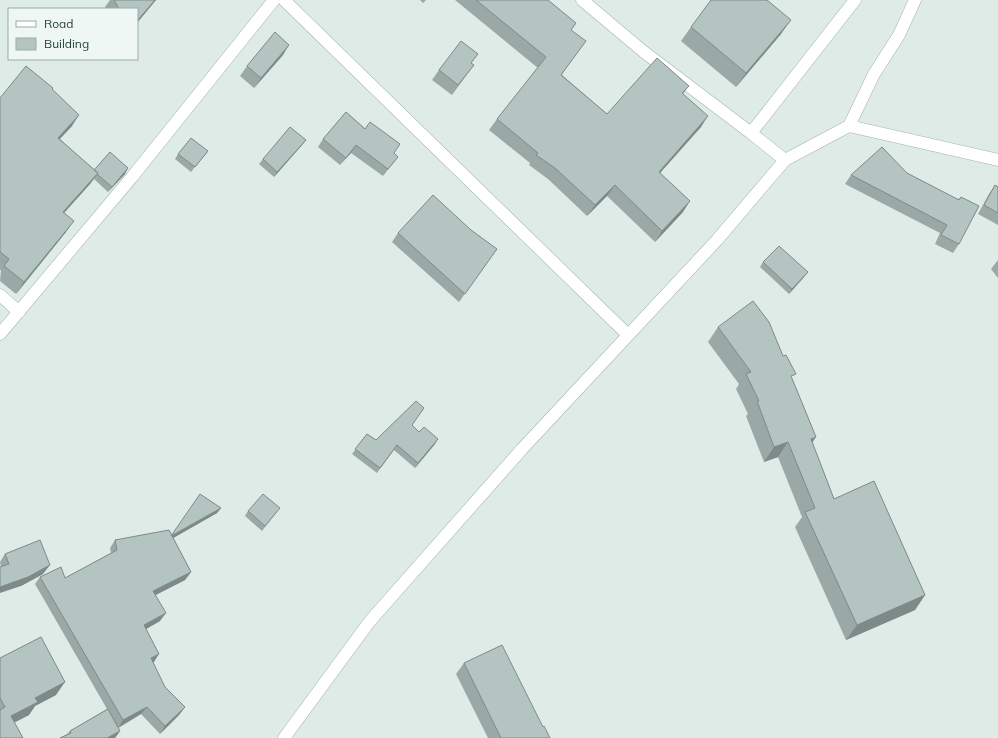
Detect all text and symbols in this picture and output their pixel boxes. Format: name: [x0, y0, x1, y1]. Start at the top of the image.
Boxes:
legend: [8, 8, 138, 60]
text: Road: [44, 16, 73, 31]
text: Building: [44, 36, 89, 51]

